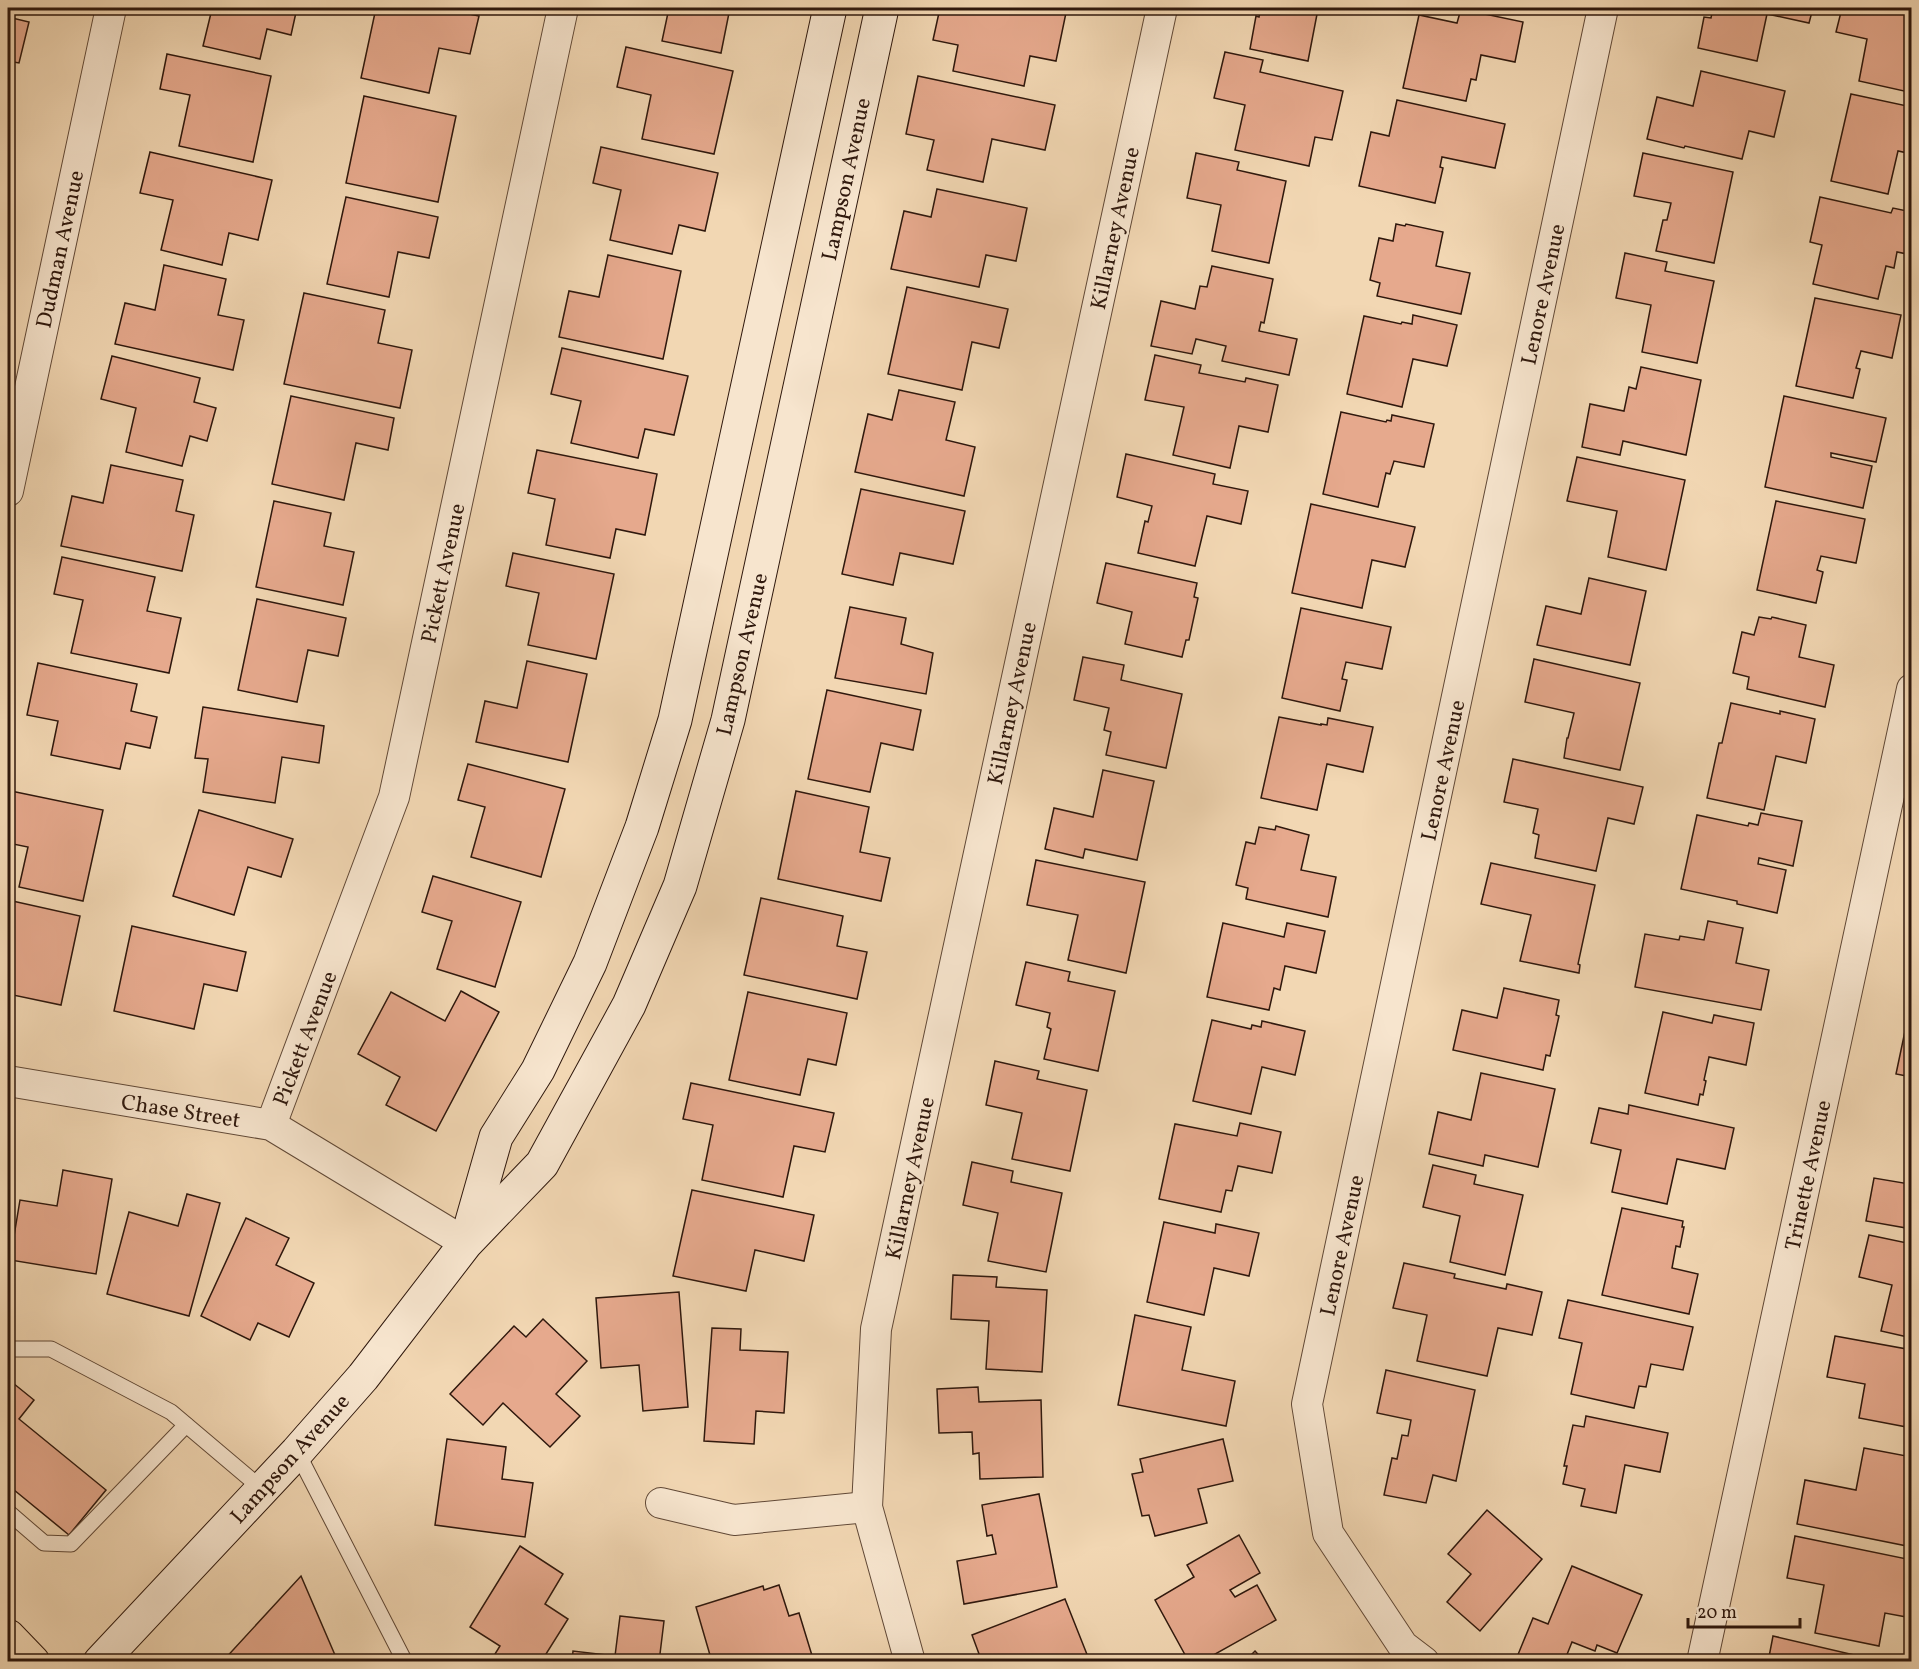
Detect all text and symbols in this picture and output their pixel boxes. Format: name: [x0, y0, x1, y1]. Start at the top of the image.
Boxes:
street label: Lampson Avenue: [815, 95, 880, 264]
street label: Killarney Avenue: [1084, 144, 1149, 313]
street label: Dudman Avenue: [30, 168, 93, 331]
street label: Lenore Avenue: [1514, 221, 1575, 368]
street label: Pickett Avenue: [414, 501, 474, 646]
street label: Lampson Avenue: [710, 570, 777, 739]
street label: Killarney Avenue: [981, 619, 1046, 788]
street label: Lenore Avenue: [1414, 697, 1475, 844]
street label: Pickett Avenue: [266, 967, 346, 1111]
street label: Chase Street: [119, 1088, 243, 1137]
street label: Killarney Avenue: [879, 1094, 944, 1263]
street label: Trinette Avenue: [1778, 1097, 1841, 1254]
street label: Lenore Avenue: [1313, 1172, 1374, 1319]
street label: Lampson Avenue: [224, 1388, 358, 1532]
scale bar: [1688, 1591, 1800, 1629]
text: 20 m: [1697, 1601, 1737, 1626]

